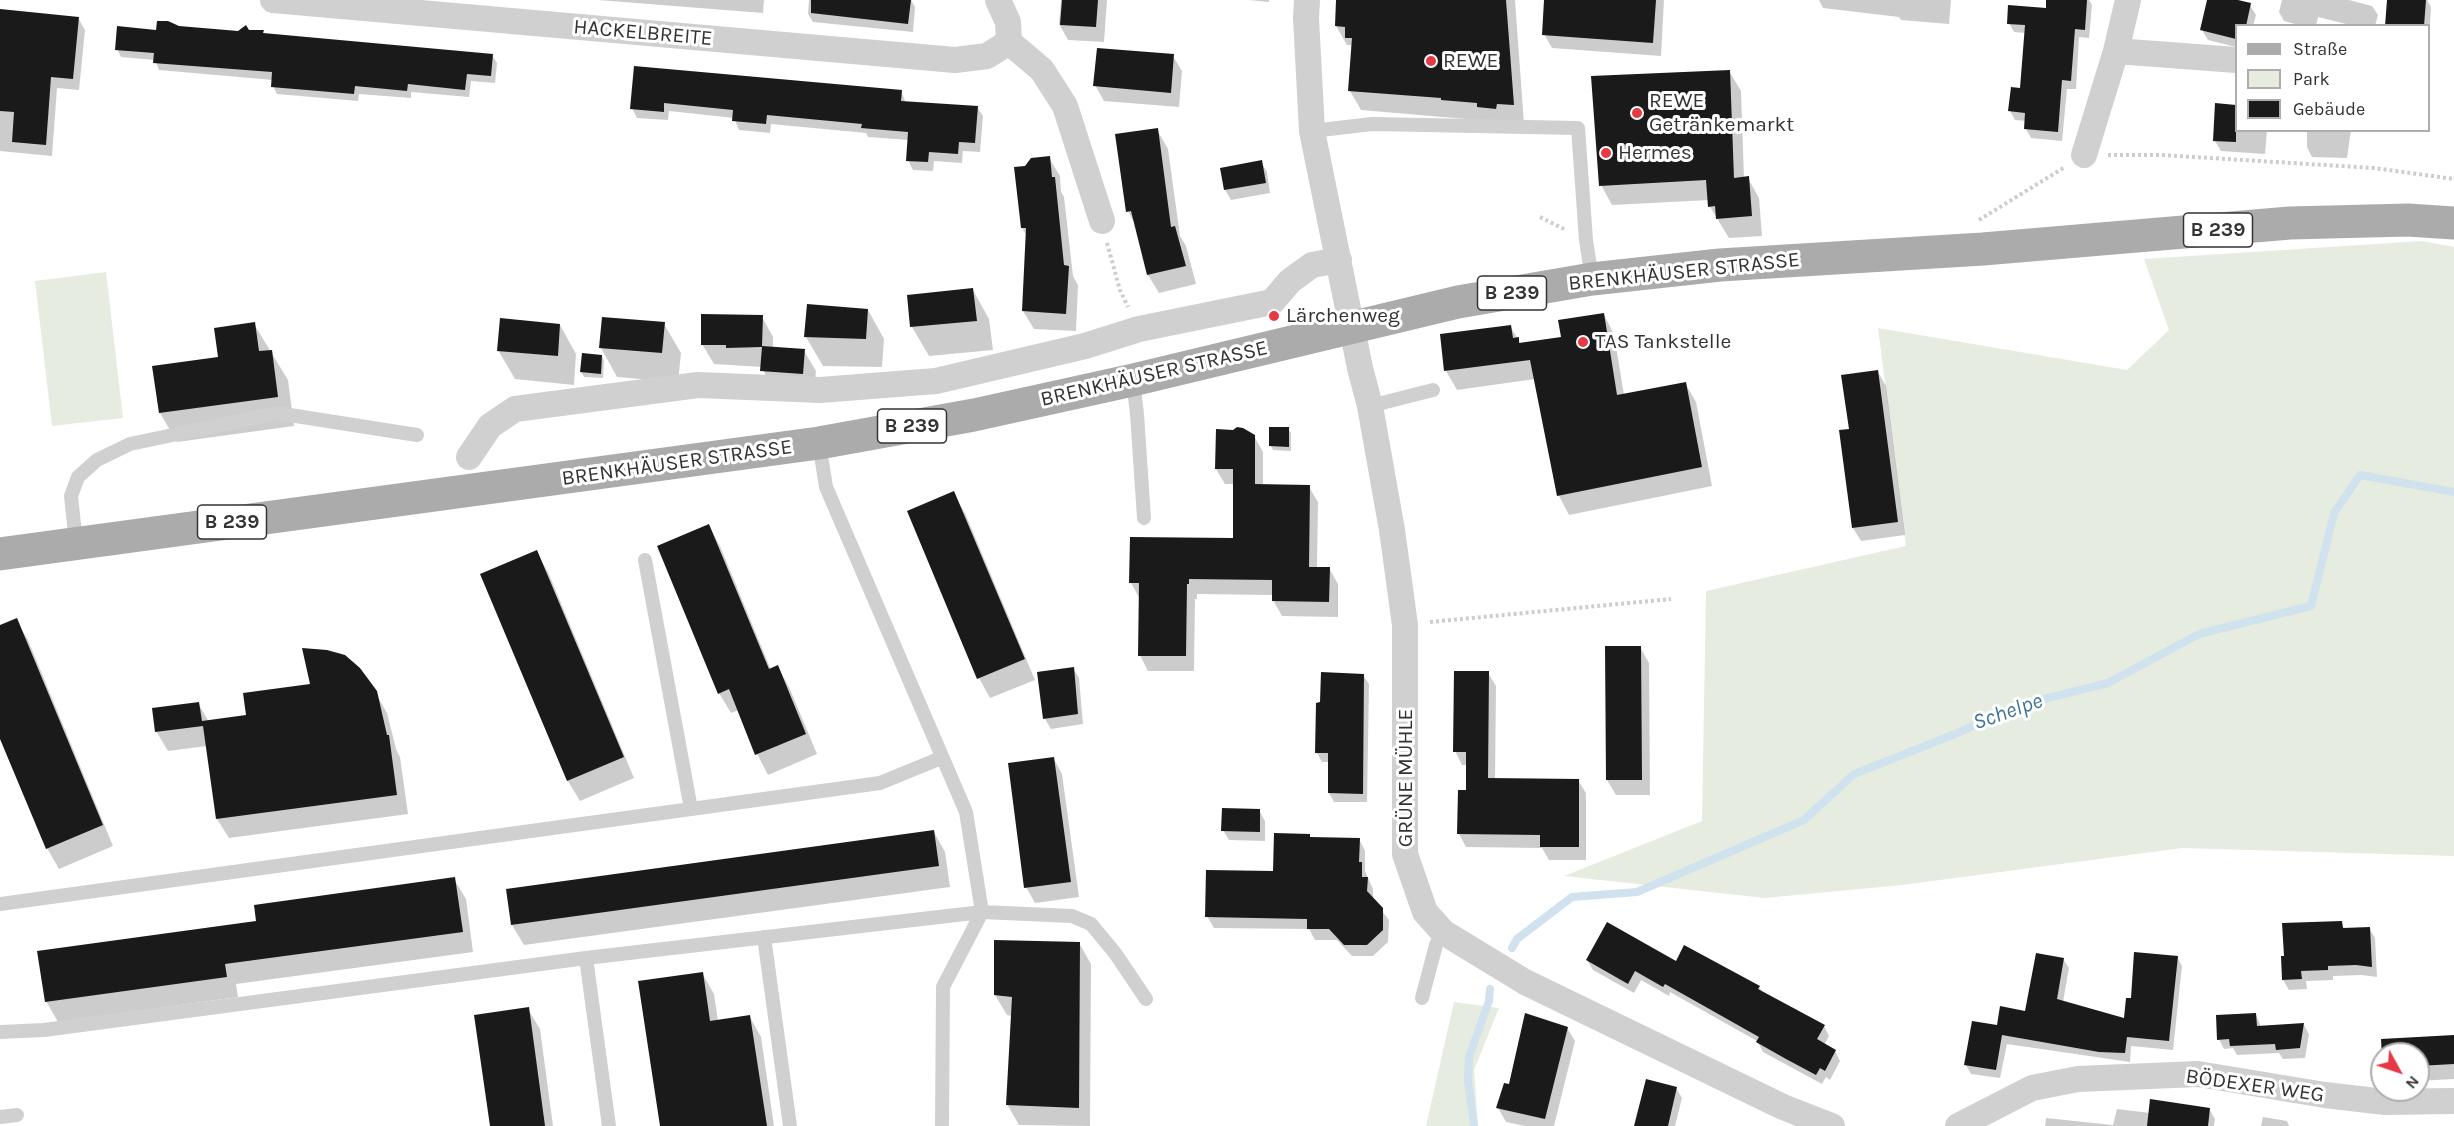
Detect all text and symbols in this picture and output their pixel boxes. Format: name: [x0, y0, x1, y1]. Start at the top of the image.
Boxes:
street label: HACKELBREITE: [573, 14, 713, 52]
legend: [2235, 24, 2430, 132]
text: Straße: [2293, 38, 2347, 60]
place label: REWE: [1443, 48, 1498, 74]
marker: REWE: [1424, 54, 1438, 68]
text: Park: [2293, 68, 2330, 90]
place label: REWE Getränkemarkt: [1649, 88, 1794, 138]
text: Gebäude: [2293, 98, 2365, 120]
marker: REWE Getränkemarkt: [1630, 106, 1644, 120]
place label: Hermes: [1618, 140, 1692, 166]
marker: Hermes: [1599, 146, 1613, 160]
road number: B 239: [2184, 213, 2252, 247]
street label: BRENKHÄUSER STRASSE: [1567, 247, 1801, 297]
road number: B 239: [1478, 276, 1546, 310]
place label: Lärchenweg: [1286, 303, 1400, 329]
marker: Lärchenweg: [1267, 309, 1281, 323]
place label: TAS Tankstelle: [1595, 329, 1731, 355]
marker: TAS Tankstelle: [1576, 335, 1590, 349]
street label: BRENKHÄUSER STRASSE: [1038, 336, 1270, 412]
road number: B 239: [878, 409, 946, 443]
street label: BRENKHÄUSER STRASSE: [560, 434, 794, 492]
road number: B 239: [198, 505, 266, 539]
water label: Schelpe: [1970, 688, 2046, 736]
street label: GRÜNE MÜHLE: [1393, 709, 1419, 847]
north arrow: [2370, 1042, 2430, 1102]
street label: BÖDEXER WEG: [2184, 1064, 2326, 1108]
text: N: [2402, 1072, 2424, 1093]

